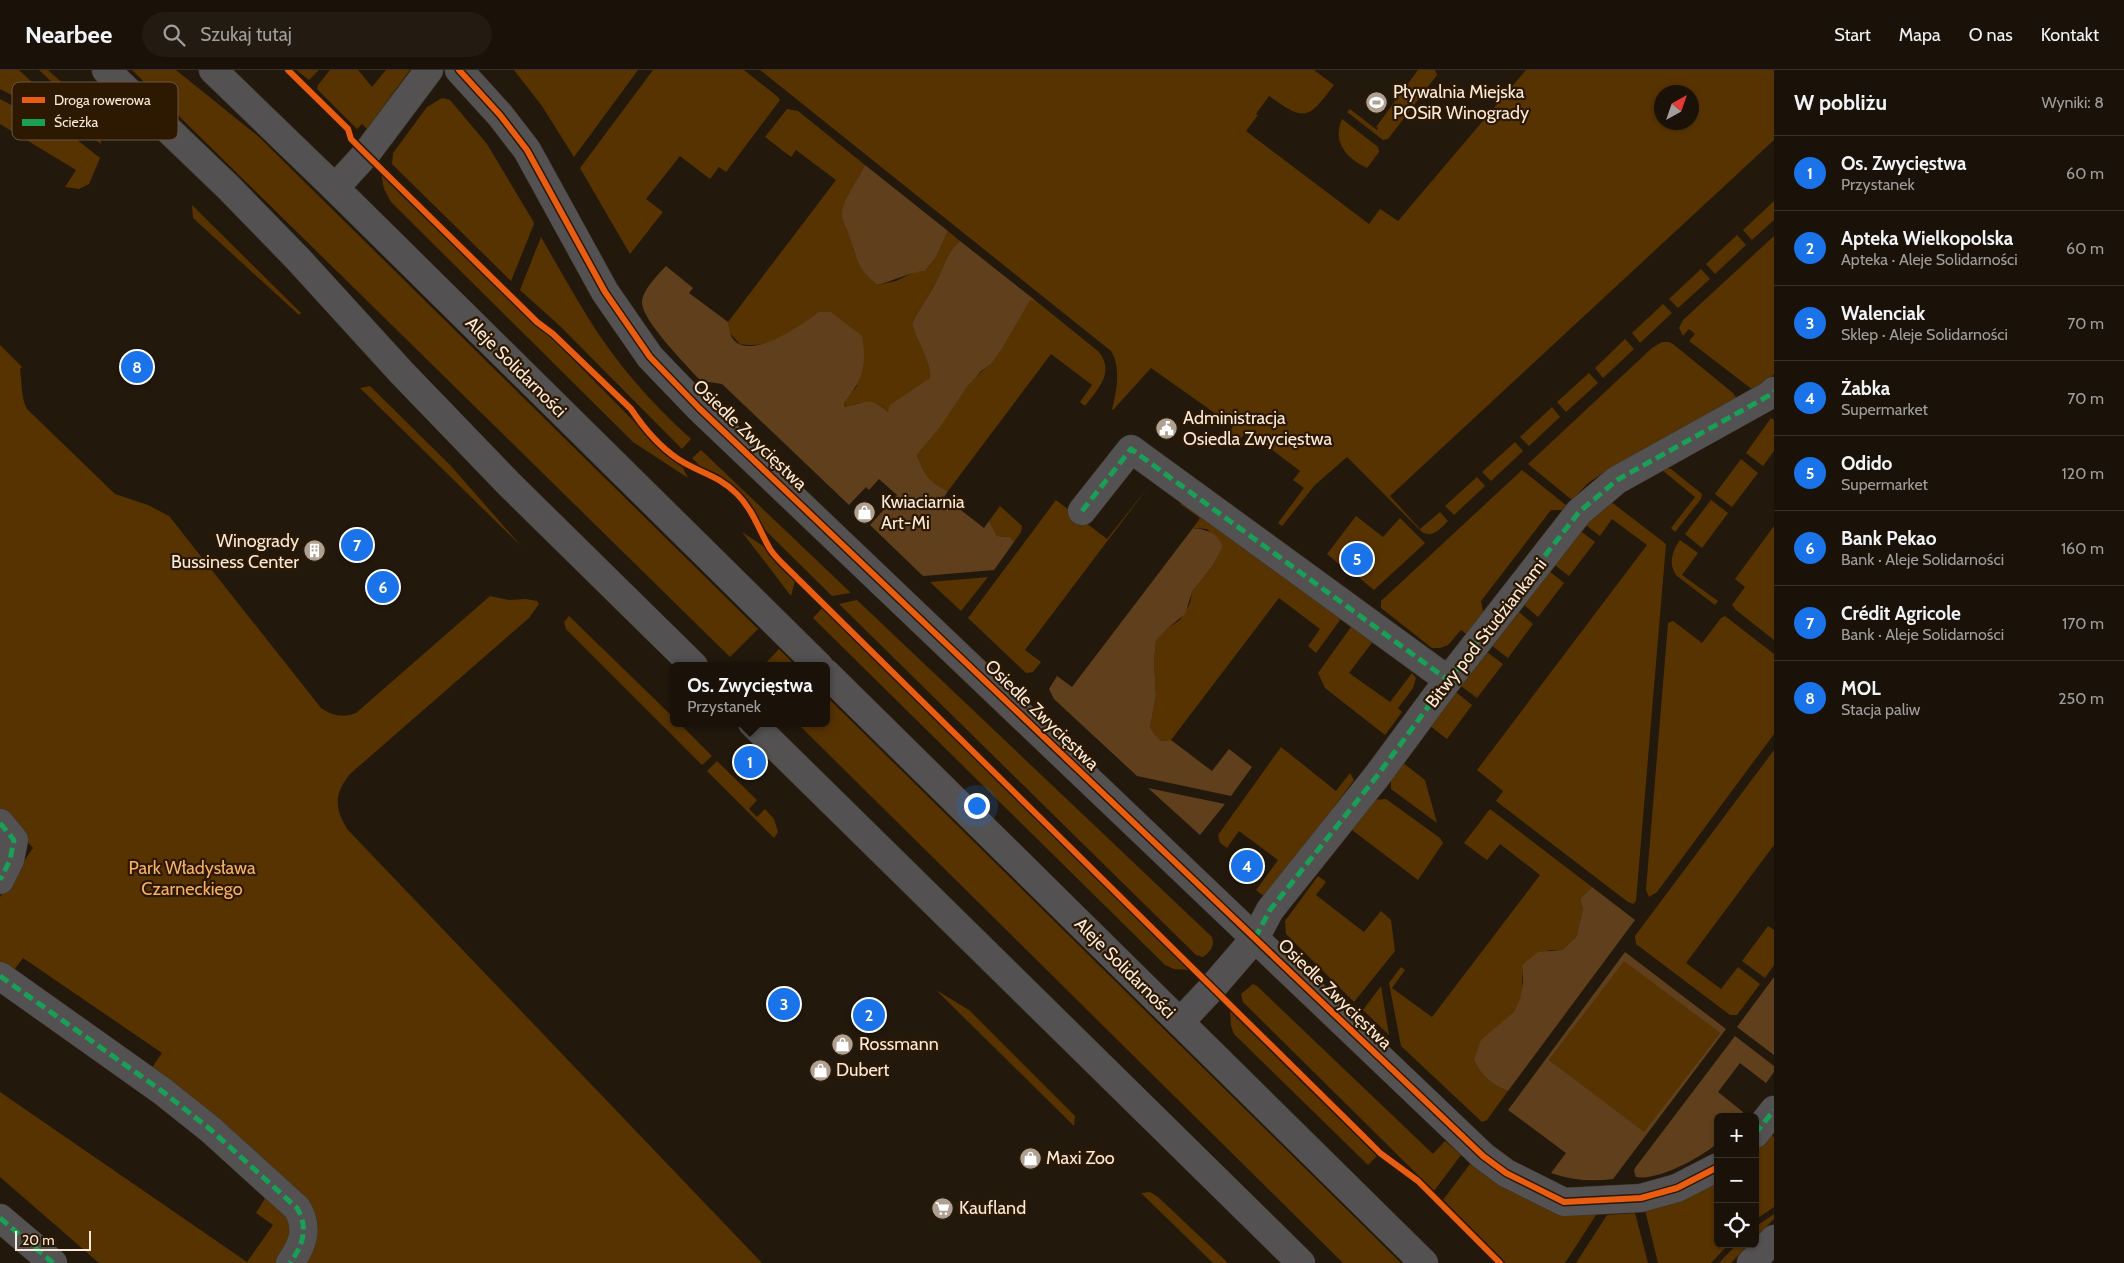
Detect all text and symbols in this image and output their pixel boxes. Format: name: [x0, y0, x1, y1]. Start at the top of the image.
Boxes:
search box: [142, 12, 492, 57]
text: Nearbee: [25, 20, 112, 49]
icon: search: [160, 21, 188, 49]
text: Szukaj tutaj: [200, 23, 292, 46]
text: Start: [1834, 24, 1871, 46]
text: Mapa: [1899, 24, 1941, 46]
text: O nas: [1969, 24, 2013, 46]
text: Kontakt: [2041, 24, 2099, 46]
place label: Pływalnia Miejska POSiR Winogrady: [1393, 81, 1529, 124]
legend: [12, 82, 178, 140]
north arrow: [1654, 85, 1699, 130]
sports icon: Pływalnia Miejska POSiR Winogrady: [1365, 90, 1389, 114]
text: W pobliżu: [1794, 90, 1887, 115]
text: Droga rowerowa: [54, 91, 151, 109]
text: Wyniki: 8: [2041, 93, 2104, 112]
text: Ścieżka: [54, 113, 98, 131]
text: Os. Zwycięstwa: [1841, 152, 1966, 175]
text: 1: [1807, 164, 1813, 183]
text: 60 m: [2066, 164, 2104, 183]
text: Przystanek: [1841, 175, 1915, 194]
text: Apteka Wielkopolska: [1841, 227, 2013, 250]
text: 2: [1806, 239, 1814, 258]
text: 60 m: [2066, 239, 2104, 258]
text: Apteka · Aleje Solidarności: [1841, 250, 2018, 269]
text: Walenciak: [1841, 302, 1925, 325]
street label: Aleje Solidarności: [461, 312, 571, 422]
text: 3: [1806, 314, 1814, 333]
text: 70 m: [2067, 314, 2104, 333]
text: Sklep · Aleje Solidarności: [1841, 325, 2008, 344]
pin: 8: [121, 348, 153, 386]
street label: Osiedle Zwycięstwa: [689, 375, 812, 495]
text: Żabka: [1841, 377, 1890, 400]
text: 4: [1805, 389, 1815, 408]
text: 70 m: [2067, 389, 2104, 408]
text: Supermarket: [1841, 400, 1928, 419]
place label: Administracja Osiedla Zwycięstwa: [1183, 407, 1332, 450]
public building icon: Administracja Osiedla Zwycięstwa: [1155, 416, 1179, 440]
text: Odido: [1841, 452, 1892, 475]
text: 5: [1806, 464, 1814, 483]
text: 120 m: [2062, 464, 2104, 483]
text: Supermarket: [1841, 475, 1928, 494]
place label: Kwiaciarnia Art-Mi: [881, 491, 965, 534]
shop icon: Kwiaciarnia Art-Mi: [853, 500, 877, 524]
pin: 7: [341, 526, 373, 564]
text: Bank Pekao: [1841, 527, 1937, 550]
place label: Winogrady Bussiness Center: [171, 530, 299, 573]
building icon: Winogrady Bussiness Center: [303, 539, 327, 563]
text: 6: [1806, 539, 1815, 558]
text: 160 m: [2061, 539, 2104, 558]
pin: 5: [1341, 540, 1373, 578]
text: Bank · Aleje Solidarności: [1841, 550, 2004, 569]
street label: Bitwy pod Studziankami: [1421, 554, 1551, 712]
pin: 6: [367, 568, 399, 606]
text: Crédit Agricole: [1841, 602, 1961, 625]
text: 7: [1806, 614, 1814, 633]
text: 170 m: [2062, 614, 2104, 633]
text: Bank · Aleje Solidarności: [1841, 625, 2004, 644]
street label: Osiedle Zwycięstwa: [981, 655, 1104, 775]
popup: [670, 662, 830, 727]
text: Os. Zwycięstwa: [687, 674, 813, 697]
text: MOL: [1841, 677, 1881, 700]
text: 8: [1805, 689, 1815, 708]
text: 250 m: [2058, 689, 2104, 708]
text: Przystanek: [687, 697, 761, 716]
text: Stacja paliw: [1841, 700, 1920, 719]
pin: 1: [734, 743, 766, 781]
your location: [964, 793, 990, 819]
pin: 4: [1231, 847, 1263, 885]
park label: Park Władysława Czarneckiego: [128, 857, 256, 900]
street label: Aleje Solidarności: [1070, 913, 1180, 1023]
street label: Osiedle Zwycięstwa: [1274, 934, 1397, 1054]
pin: 3: [768, 985, 800, 1023]
pin: 2: [853, 996, 885, 1034]
shop icon: Rossmann: [831, 1032, 855, 1056]
place label: Rossmann: [859, 1033, 939, 1055]
shop icon: Dubert: [808, 1058, 832, 1082]
place label: Dubert: [836, 1059, 889, 1081]
map controls: [1714, 1113, 1759, 1248]
button: +: [1714, 1113, 1759, 1158]
shop icon: Maxi Zoo: [1018, 1146, 1042, 1170]
place label: Maxi Zoo: [1046, 1147, 1115, 1169]
button: −: [1714, 1158, 1759, 1203]
supermarket icon: Kaufland: [931, 1196, 955, 1220]
place label: Kaufland: [959, 1197, 1026, 1219]
button: locate: [1714, 1203, 1759, 1248]
scale bar: [15, 1228, 91, 1251]
text: 20 m: [22, 1231, 55, 1249]

